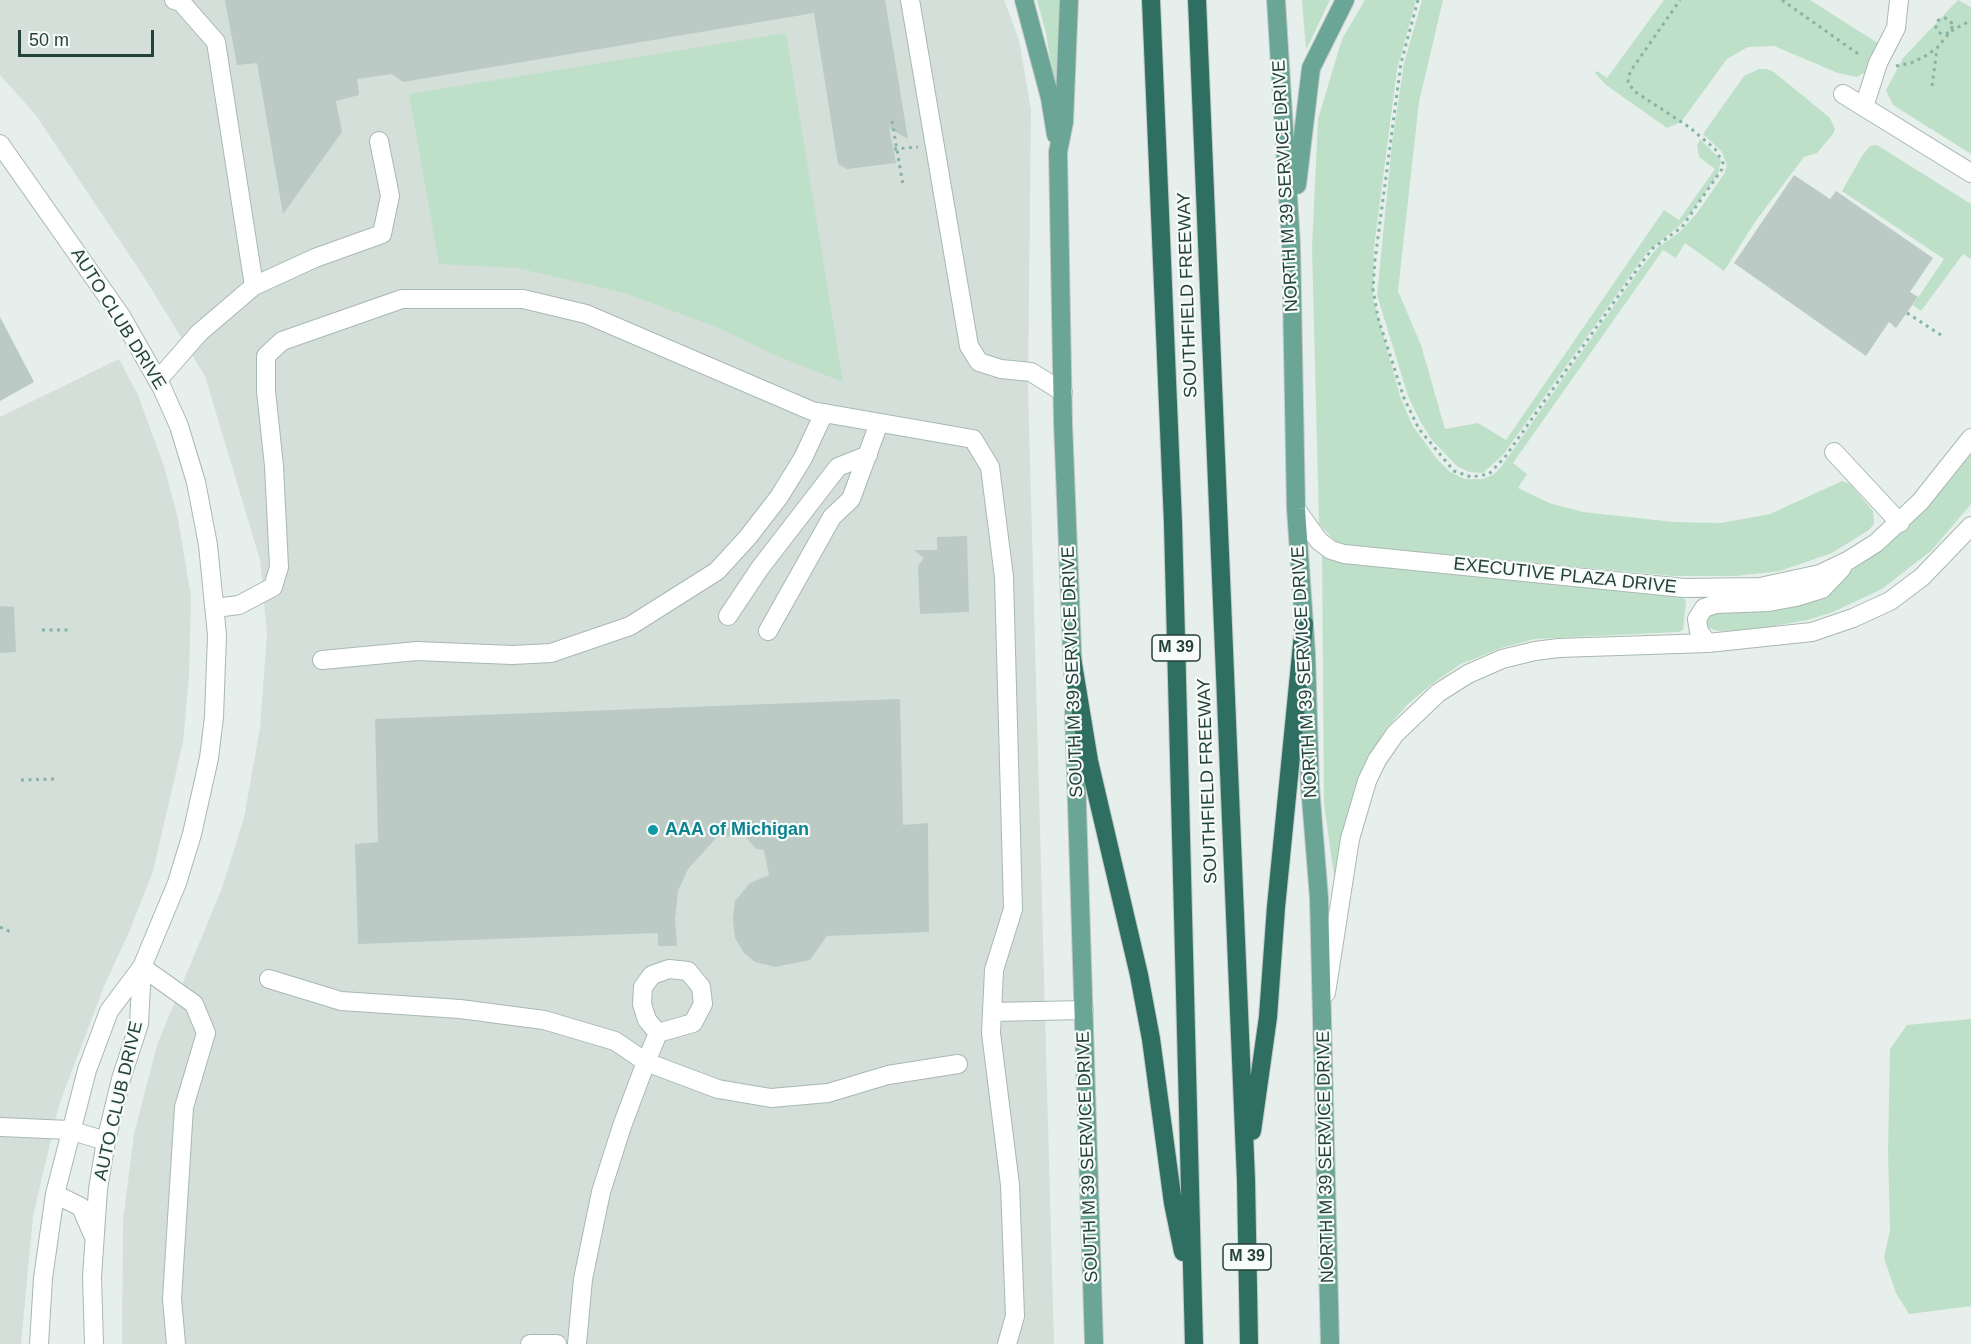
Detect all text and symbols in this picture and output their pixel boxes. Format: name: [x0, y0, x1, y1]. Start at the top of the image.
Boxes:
scale bar: [21, 18, 158, 56]
text: 50 m: [29, 30, 69, 50]
street label: NORTH M 39 SERVICE DRIVE: [1269, 59, 1303, 313]
street label: SOUTHFIELD FREEWAY: [1174, 192, 1202, 398]
street label: AUTO CLUB DRIVE: [66, 244, 170, 394]
street label: NORTH M 39 SERVICE DRIVE: [1288, 545, 1322, 799]
street label: SOUTH M 39 SERVICE DRIVE: [1058, 546, 1088, 798]
street label: EXECUTIVE PLAZA DRIVE: [1452, 554, 1678, 598]
road number: M 39: [1152, 635, 1200, 661]
street label: SOUTHFIELD FREEWAY: [1194, 678, 1222, 884]
place label: AAA of Michigan: [665, 819, 809, 841]
marker: AAA of Michigan: [646, 823, 660, 837]
street label: AUTO CLUB DRIVE: [90, 1019, 148, 1183]
street label: SOUTH M 39 SERVICE DRIVE: [1073, 1031, 1103, 1283]
street label: NORTH M 39 SERVICE DRIVE: [1313, 1031, 1339, 1283]
road number: M 39: [1223, 1244, 1271, 1270]

